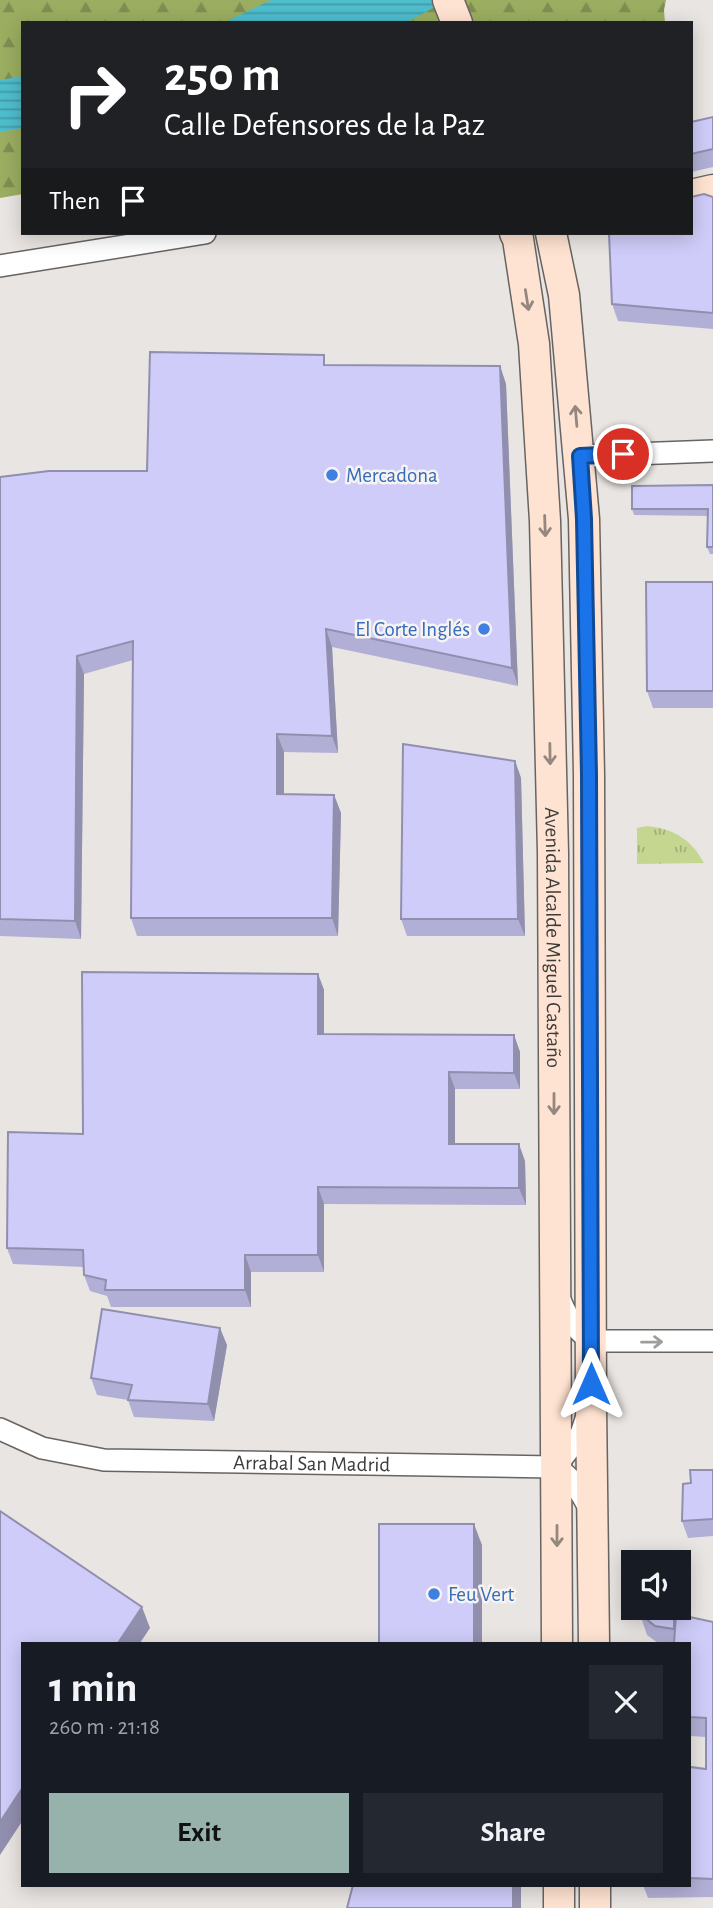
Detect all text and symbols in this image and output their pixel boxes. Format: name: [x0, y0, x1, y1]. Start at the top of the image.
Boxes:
icon: right: [49, 49, 140, 140]
text: 250 m: [164, 51, 281, 100]
text: Calle Defensores de la Paz: [164, 109, 485, 141]
icon: arrive: [114, 182, 152, 220]
text: Then: [49, 188, 100, 214]
one-way arrow: [521, 288, 534, 311]
one-way arrow: [569, 405, 582, 428]
pin: [593, 424, 653, 484]
icon: arrive: [604, 435, 642, 473]
place label: Mercadona: [346, 465, 438, 486]
marker: Mercadona: [324, 467, 340, 483]
one-way arrow: [539, 515, 552, 538]
place label: El Corte Inglés: [355, 619, 470, 640]
marker: El Corte Inglés: [476, 621, 492, 637]
one-way arrow: [544, 742, 557, 765]
street label: Avenida Alcalde Miguel Castaño: [541, 807, 564, 1068]
one-way arrow: [547, 1092, 561, 1115]
one-way arrow: [640, 1335, 663, 1349]
position arrow: [554, 1347, 628, 1421]
street label: Arrabal San Madrid: [233, 1452, 391, 1475]
one-way arrow: [550, 1524, 564, 1547]
map controls: [621, 1550, 691, 1620]
button: sound: [621, 1550, 691, 1620]
place label: Feu Vert: [448, 1584, 515, 1605]
marker: Feu Vert: [426, 1586, 442, 1602]
button: close: [589, 1665, 663, 1739]
text: 1 min: [49, 1667, 138, 1709]
text: 260 m · 21:18: [49, 1716, 160, 1739]
button: Exit: [49, 1793, 349, 1873]
button: Share: [363, 1793, 663, 1873]

